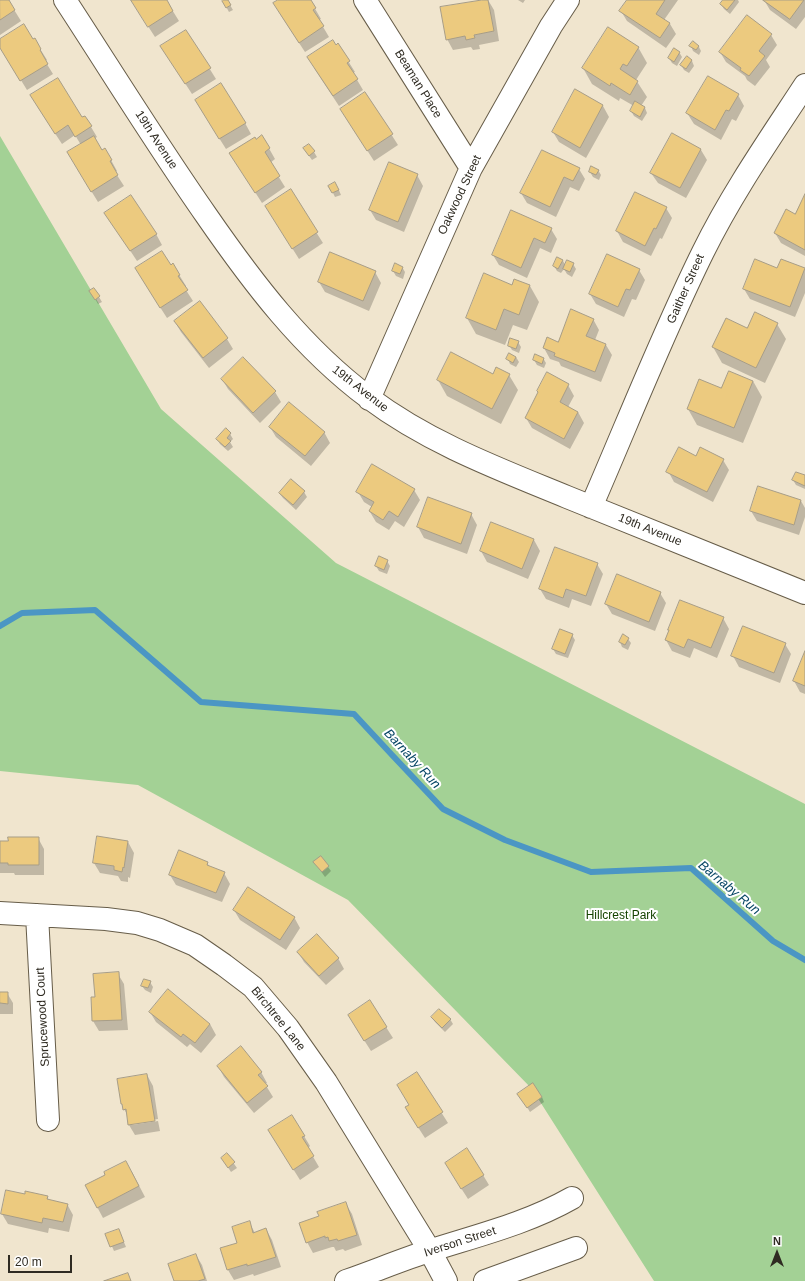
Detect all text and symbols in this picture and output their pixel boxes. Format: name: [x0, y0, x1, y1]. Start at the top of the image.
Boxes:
street label: Beaman Place: [391, 47, 445, 121]
street label: 19th Avenue: [132, 108, 180, 172]
street label: Oakwood Street: [435, 153, 485, 237]
street label: Gaither Street: [664, 252, 708, 326]
street label: 19th Avenue: [329, 363, 391, 415]
street label: 19th Avenue: [616, 511, 684, 549]
water label: Barnaby Run: [380, 726, 444, 792]
water label: Barnaby Run: [695, 858, 763, 918]
park label: Hillcrest Park: [586, 909, 656, 923]
street label: Sprucewood Court: [33, 967, 53, 1067]
street label: Birchtree Lane: [248, 984, 308, 1054]
street label: Iverson Street: [422, 1224, 498, 1260]
north arrow: [757, 1233, 797, 1273]
text: N: [773, 1235, 781, 1247]
scale bar: [10, 1247, 74, 1273]
text: 20 m: [15, 1255, 42, 1269]

